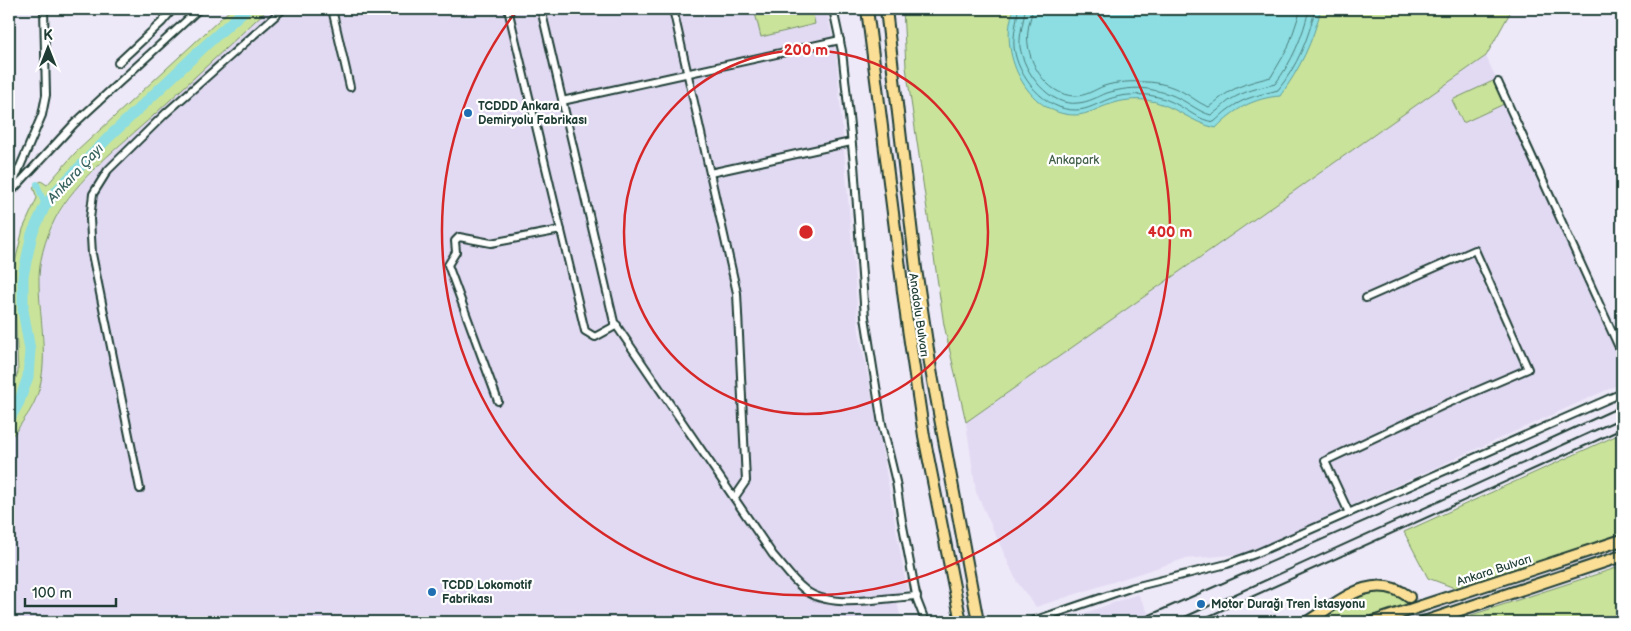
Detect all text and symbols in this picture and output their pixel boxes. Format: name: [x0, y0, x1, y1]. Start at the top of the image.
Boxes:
north arrow: [22, 22, 72, 72]
text: K: [43, 27, 53, 44]
text: 200 m: [784, 41, 828, 60]
place label: TCDDD Ankara Demiryolu Fabrikası: [478, 99, 587, 128]
marker: TCDDD Ankara Demiryolu Fabrikası: [462, 107, 474, 119]
water label: Ankara Çayı: [43, 140, 108, 207]
park label: Ankapark: [1049, 153, 1099, 168]
centre of rings: [797, 223, 815, 241]
text: 400 m: [1148, 223, 1192, 242]
street label: Anadolu Bulvarı: [905, 272, 932, 358]
street label: Ankara Bulvarı: [1455, 551, 1534, 590]
scale bar: [25, 576, 116, 608]
place label: TCDD Lokomotif Fabrikası: [442, 578, 532, 607]
text: 100 m: [32, 584, 72, 603]
marker: TCDD Lokomotif Fabrikası: [426, 586, 438, 598]
place label: Motor Durağı Tren İstasyonu: [1211, 595, 1366, 612]
marker: Motor Durağı Tren İstasyonu: [1195, 598, 1207, 610]

